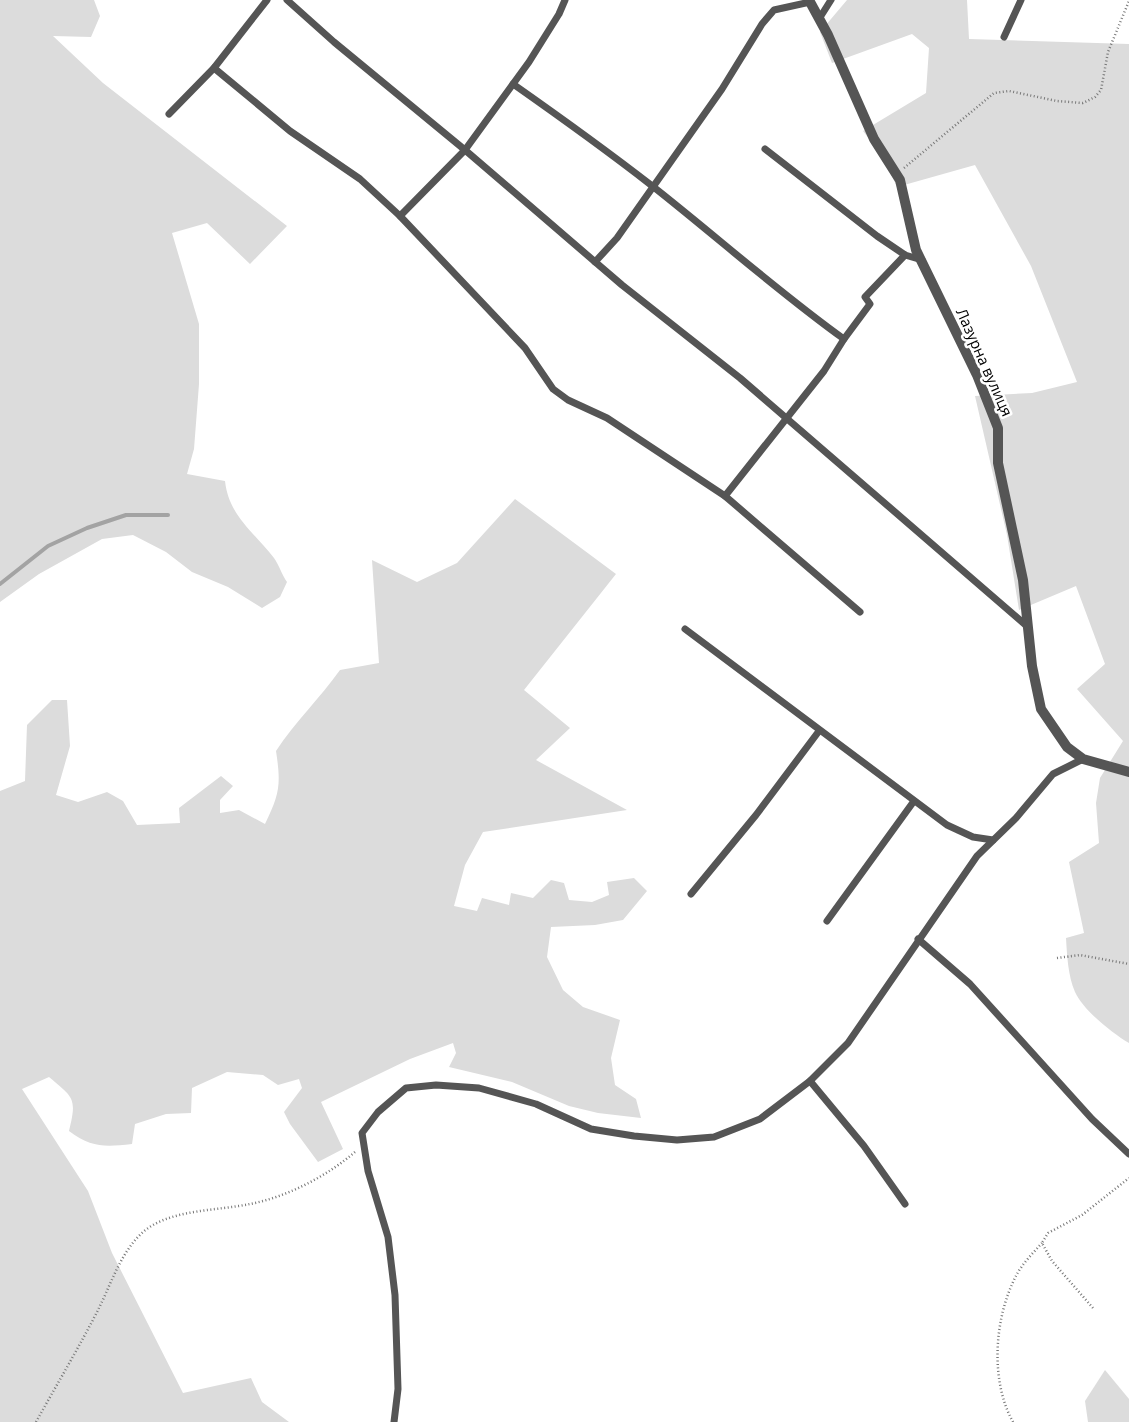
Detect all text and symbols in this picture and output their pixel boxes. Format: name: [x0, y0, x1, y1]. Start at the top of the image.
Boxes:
street label: Лазурна вулиця: [952, 305, 1018, 419]

